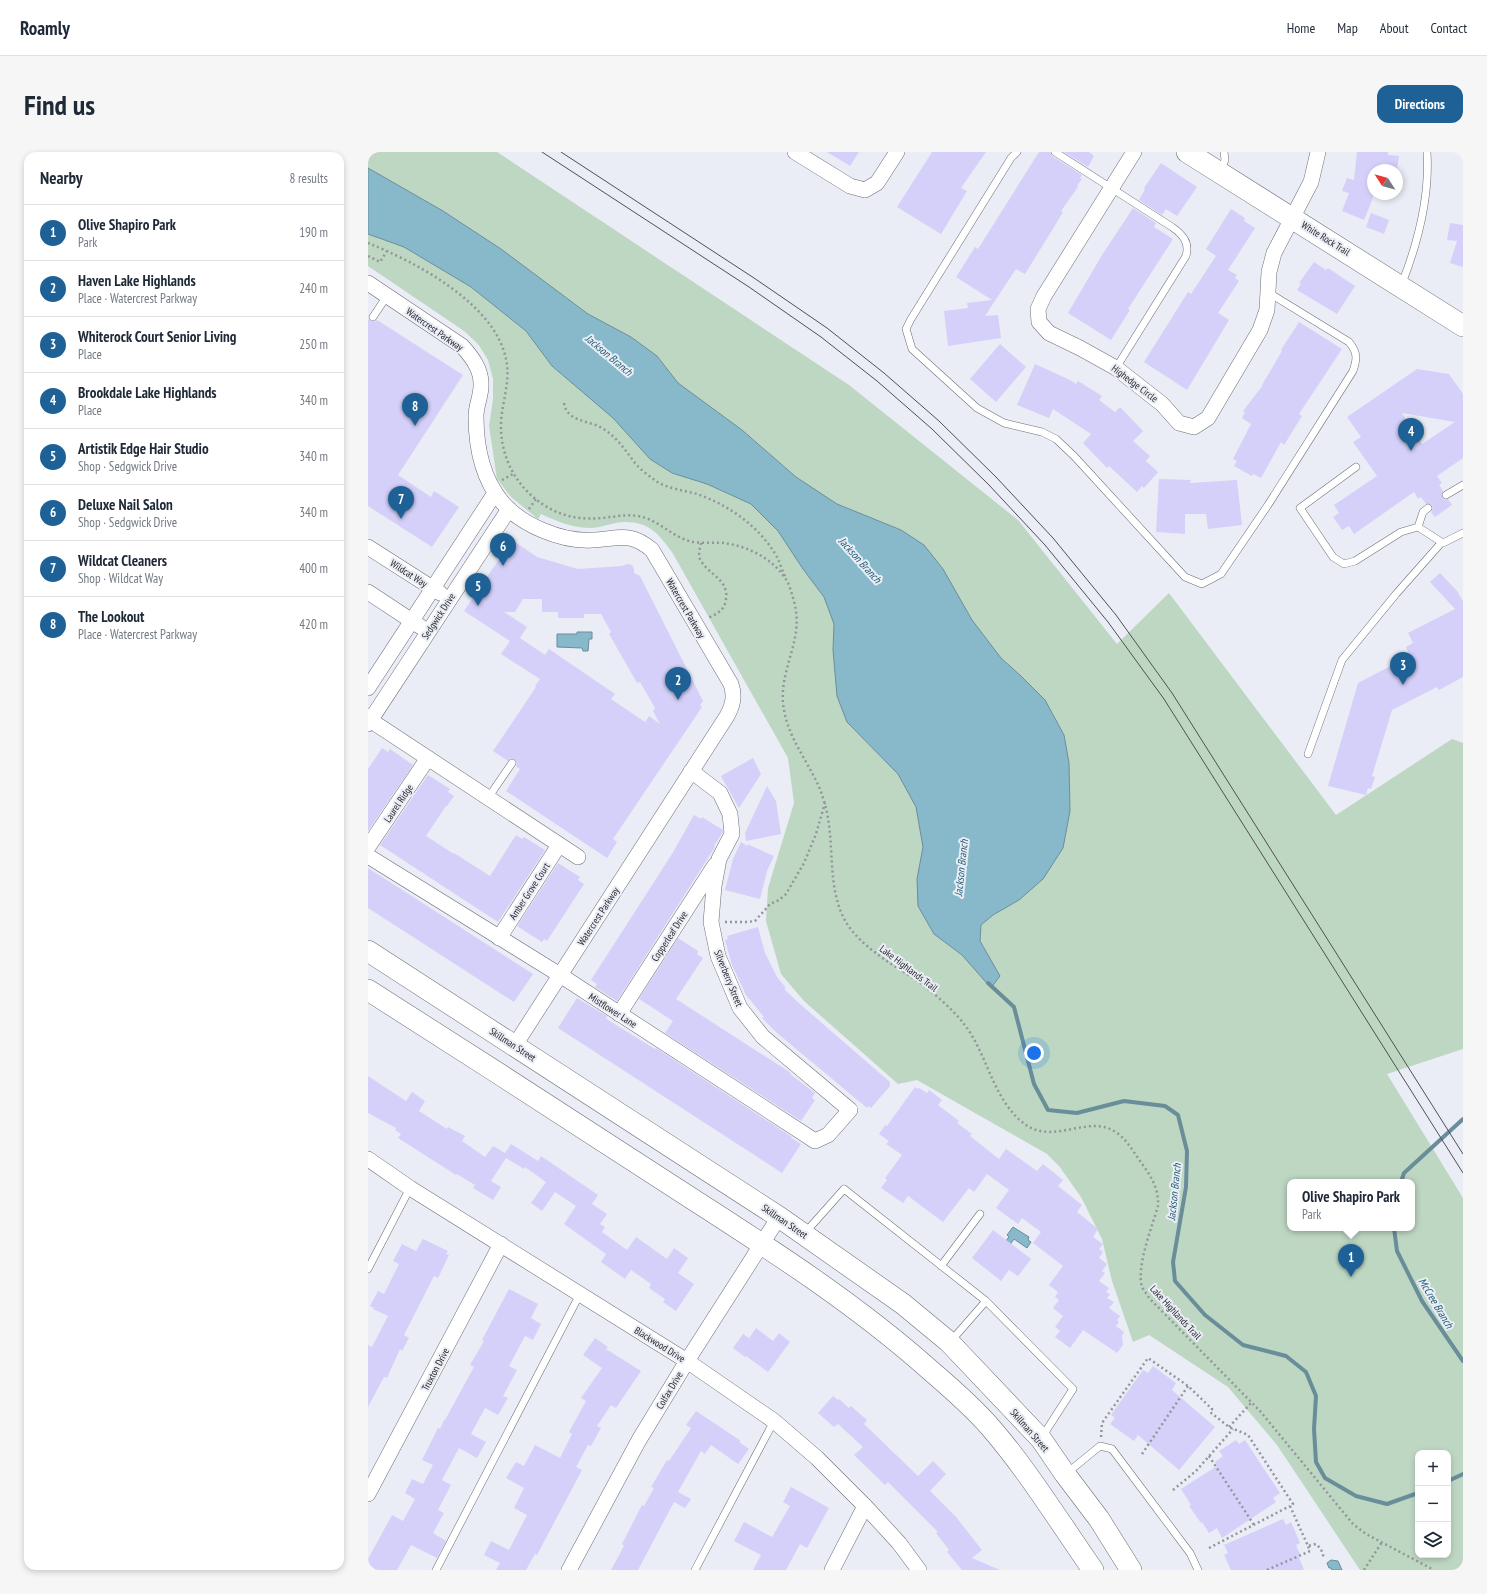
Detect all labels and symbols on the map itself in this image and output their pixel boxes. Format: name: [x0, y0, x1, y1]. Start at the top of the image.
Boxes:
north arrow: [1367, 164, 1403, 200]
street label: White Rock Trail: [1299, 218, 1353, 259]
street label: Watercrest Parkway: [403, 305, 466, 354]
water label: Jackson Branch: [582, 331, 636, 379]
street label: Highedge Circle: [1109, 362, 1160, 405]
pin: 8: [402, 393, 428, 426]
pin: 4: [1398, 418, 1424, 451]
pin: 7: [388, 486, 414, 519]
pin: 6: [490, 533, 516, 566]
water label: Jackson Branch: [835, 533, 885, 587]
street label: Wildcat Way: [388, 557, 430, 590]
pin: 5: [465, 573, 491, 606]
street label: Watercrest Parkway: [663, 576, 708, 641]
street label: Sedgwick Drive: [419, 591, 458, 642]
pin: 3: [1390, 652, 1416, 685]
pin: 2: [665, 667, 691, 700]
street label: Laurel Ridge: [381, 782, 416, 825]
water label: Jackson Branch: [951, 838, 971, 898]
street label: Amber Grove Court: [506, 860, 553, 922]
street label: Watercrest Parkway: [575, 884, 622, 948]
street label: Copperleaf Drive: [648, 909, 691, 964]
street label: Lake Highlands Trail: [877, 942, 941, 995]
street label: Silverberry Street: [711, 948, 746, 1009]
street label: Mistflower Lane: [586, 990, 639, 1031]
street label: Skillman Street: [487, 1025, 539, 1064]
your location: [1024, 1043, 1044, 1063]
water label: Jackson Branch: [1164, 1162, 1184, 1222]
street label: Skillman Street: [759, 1201, 810, 1242]
pin: 1: [1338, 1244, 1364, 1277]
water label: McCree Branch: [1415, 1275, 1457, 1332]
street label: Lake Highlands Trail: [1147, 1283, 1205, 1343]
street label: Blackwood Drive: [632, 1324, 688, 1365]
street label: Truxton Drive: [419, 1346, 452, 1393]
street label: Colfax Drive: [653, 1369, 686, 1411]
street label: Skillman Street: [1007, 1406, 1052, 1455]

